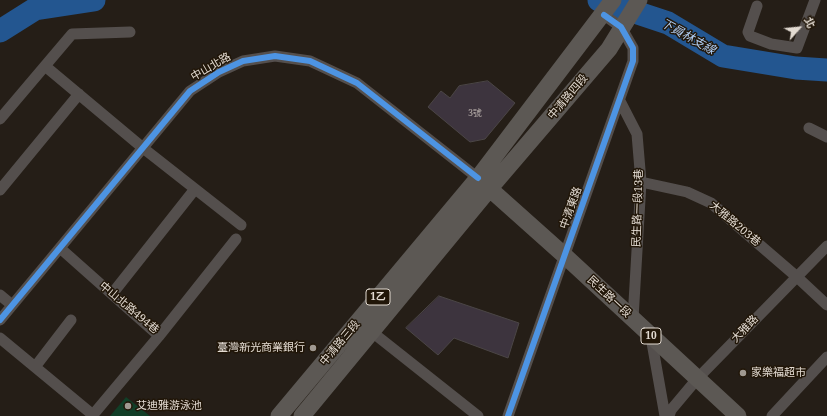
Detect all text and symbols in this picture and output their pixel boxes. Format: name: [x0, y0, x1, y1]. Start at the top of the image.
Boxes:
north arrow: [779, 8, 819, 48]
text: 北: [801, 14, 819, 31]
water label: 下員林支線: [658, 16, 718, 58]
street label: 中山北路: [189, 50, 233, 84]
street label: 中清路四段: [545, 72, 591, 122]
house number: 3號: [468, 108, 482, 118]
street label: 民生路一段13巷: [630, 169, 646, 247]
street label: 中清東路: [557, 185, 585, 231]
street label: 大雅路203巷: [707, 199, 763, 249]
street label: 民生路一段: [584, 273, 634, 321]
street label: 中山北路494巷: [97, 279, 161, 337]
road number: 1乙: [366, 289, 390, 305]
street label: 大雅路: [729, 313, 761, 345]
street label: 中清路三段: [317, 318, 363, 368]
road number: 10: [641, 328, 661, 344]
place label: 臺灣新光商業銀行: [217, 341, 305, 355]
marker: 臺灣新光商業銀行: [308, 343, 318, 353]
place label: 家樂福超市: [751, 366, 806, 380]
marker: 家樂福超市: [738, 368, 748, 378]
place label: 艾迪雅游泳池: [136, 399, 202, 413]
marker: 艾迪雅游泳池: [123, 401, 133, 411]

